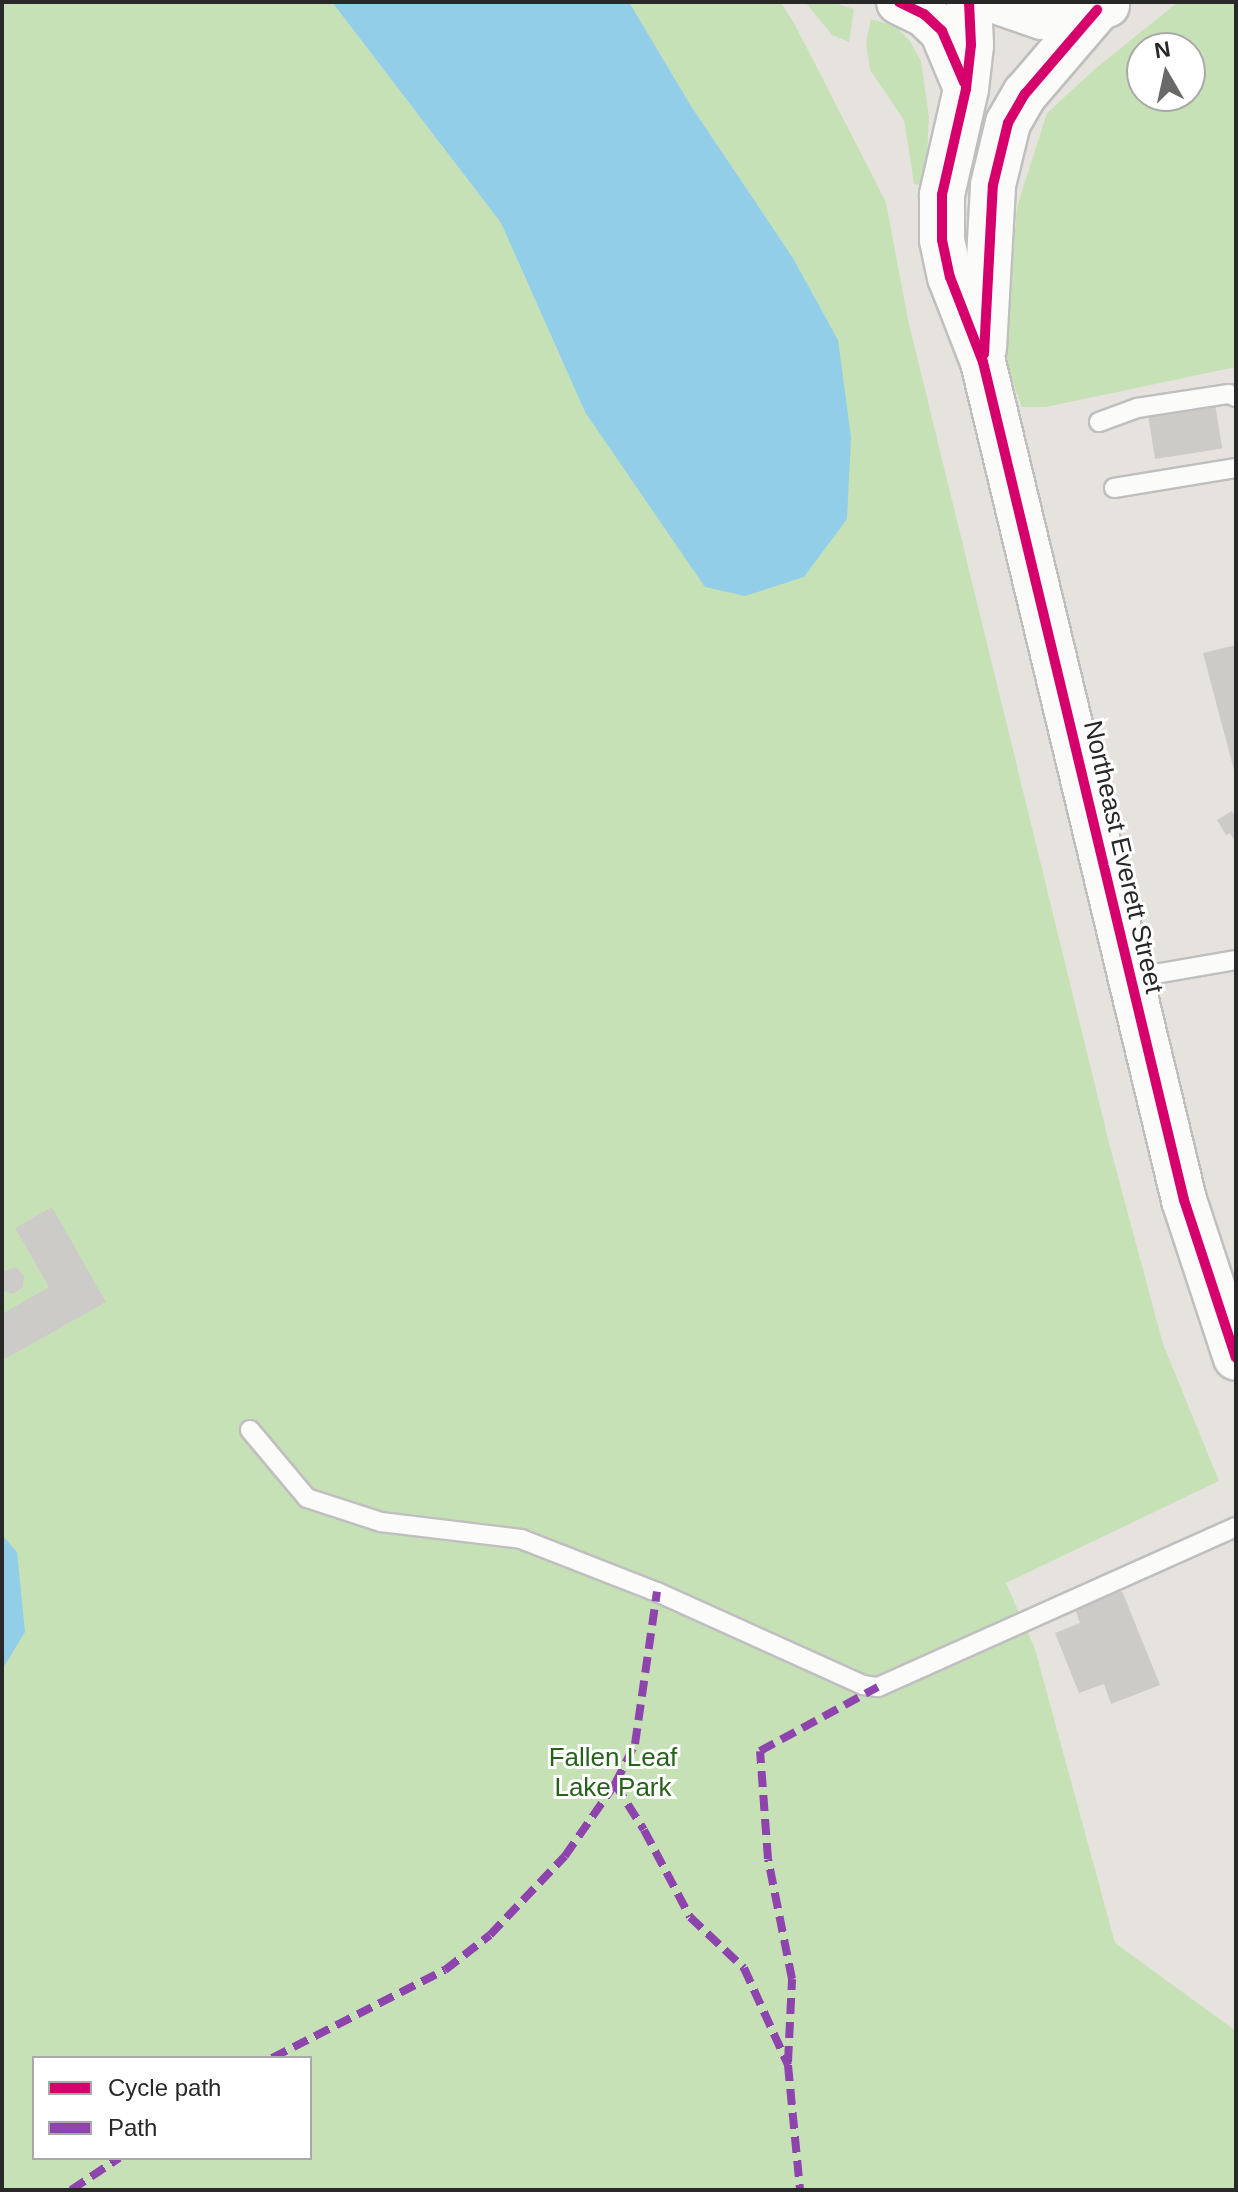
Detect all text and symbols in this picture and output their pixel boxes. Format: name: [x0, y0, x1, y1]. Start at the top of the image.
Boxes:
north arrow: [1126, 32, 1206, 112]
text: N: [1153, 36, 1172, 63]
street label: Northeast Everett Street: [1076, 718, 1170, 996]
park label: Fallen Leaf Lake Park: [549, 1742, 677, 1804]
legend: [32, 2056, 312, 2160]
text: Cycle path: [108, 2074, 221, 2101]
text: Path: [108, 2114, 157, 2141]

